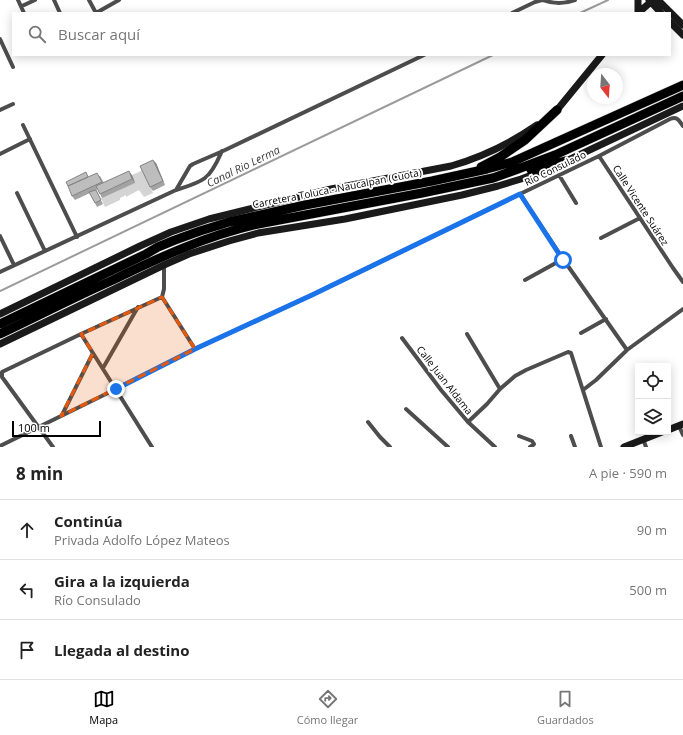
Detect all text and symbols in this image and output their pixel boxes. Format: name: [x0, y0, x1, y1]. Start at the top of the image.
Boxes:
search box: [12, 12, 671, 56]
icon: search: [26, 23, 48, 45]
text: Buscar aquí: [58, 24, 140, 44]
north arrow: [587, 68, 623, 104]
water label: Canal Rio Lerma: [204, 142, 282, 190]
street label: Río Consulado: [522, 147, 588, 189]
street label: Calle Vicente Suárez: [610, 162, 672, 248]
street label: Carretera Toluca - Naucalpan (Cuota): [251, 165, 423, 211]
route start: [554, 251, 572, 269]
street label: Calle Juan Aldama: [414, 343, 476, 417]
map controls: [635, 363, 671, 435]
button: locate: [635, 363, 671, 399]
route end: [107, 380, 125, 398]
button: layers: [635, 399, 671, 435]
scale bar: [12, 419, 101, 438]
text: 100 m: [18, 420, 50, 435]
text: 8 min: [16, 462, 63, 485]
text: A pie · 590 m: [589, 464, 667, 482]
text: Continúa: [54, 511, 123, 531]
icon: ahead: [16, 519, 38, 541]
text: 90 m: [637, 521, 667, 539]
text: Privada Adolfo López Mateos: [54, 531, 230, 549]
text: Gira a la izquierda: [54, 571, 190, 591]
icon: left: [16, 579, 38, 601]
text: 500 m: [629, 581, 667, 599]
text: Río Consulado: [54, 591, 141, 609]
icon: arrive: [16, 639, 38, 661]
text: Llegada al destino: [54, 640, 189, 660]
tab: Mapa: [89, 688, 118, 727]
tab: Cómo llegar: [297, 688, 358, 727]
tab: Guardados: [537, 688, 594, 727]

